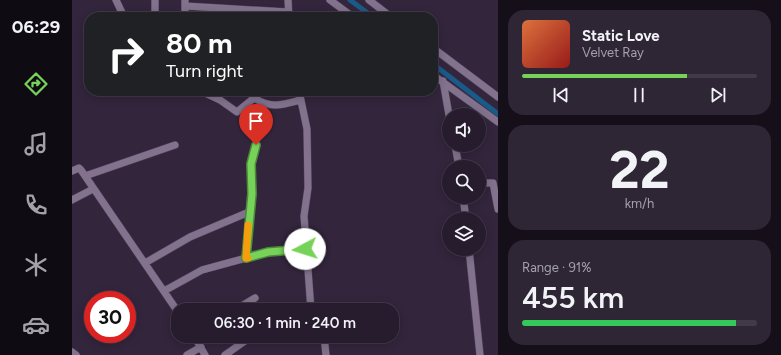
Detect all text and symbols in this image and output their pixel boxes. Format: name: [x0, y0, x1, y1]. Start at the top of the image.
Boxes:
text: 06:29: [12, 16, 60, 38]
text: 80 m: [166, 26, 232, 60]
text: Static Love: [582, 27, 660, 45]
icon: right: [100, 28, 152, 80]
text: Velvet Ray: [582, 45, 644, 60]
text: Turn right: [166, 60, 243, 82]
icon: directions: [22, 70, 50, 98]
icon: previous: [550, 84, 572, 106]
icon: pause: [628, 84, 650, 106]
icon: next: [707, 84, 729, 106]
pin: [239, 104, 273, 145]
map controls: [442, 108, 486, 256]
button: sound: [442, 108, 486, 152]
icon: arrive: [245, 110, 267, 132]
icon: music: [22, 130, 50, 158]
text: 22: [609, 139, 670, 201]
button: search: [442, 160, 486, 204]
icon: phone: [22, 191, 50, 219]
text: km/h: [625, 196, 654, 211]
button: layers: [442, 212, 486, 256]
position arrow: [284, 228, 326, 270]
icon: climate: [22, 251, 50, 279]
text: Range · 91%: [522, 260, 591, 275]
text: 455 km: [522, 279, 624, 316]
speed limit sign: 30: [84, 291, 136, 343]
icon: car: [22, 311, 50, 339]
text: 06:30 · 1 min · 240 m: [214, 314, 356, 332]

